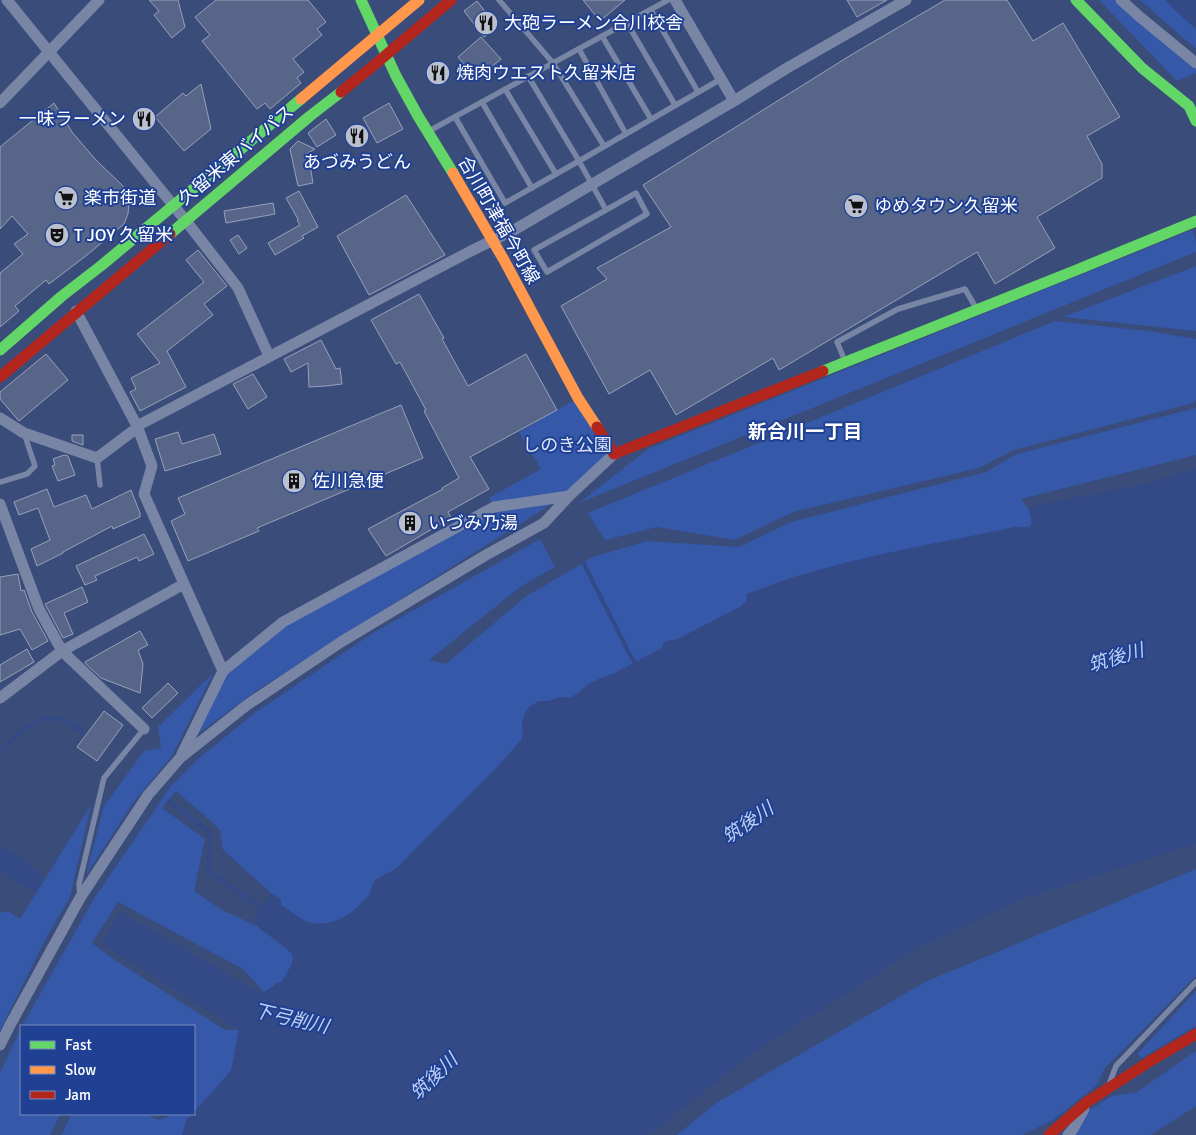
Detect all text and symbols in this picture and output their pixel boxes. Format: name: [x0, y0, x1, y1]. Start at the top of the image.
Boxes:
restaurant icon: 大砲ラーメン合川校舎: [473, 10, 499, 36]
place label: 大砲ラーメン合川校舎: [504, 12, 683, 34]
restaurant icon: 焼肉ウエスト久留米店: [425, 60, 451, 86]
place label: 焼肉ウエスト久留米店: [456, 62, 636, 84]
street label: 久留米東バイパス: [174, 100, 298, 210]
restaurant icon: 一味ラーメン: [131, 106, 157, 132]
place label: 一味ラーメン: [19, 108, 126, 130]
restaurant icon: あづみうどん: [344, 123, 370, 149]
place label: あづみうどん: [303, 151, 411, 173]
street label: 合川町津福今町線: [453, 152, 545, 288]
supermarket icon: 楽市街道: [53, 185, 79, 211]
place label: 楽市街道: [84, 187, 156, 209]
supermarket icon: ゆめタウン久留米: [843, 193, 869, 219]
place label: ゆめタウン久留米: [874, 195, 1018, 217]
theatre icon: T JOY 久留米: [44, 222, 70, 248]
place label: T JOY 久留米: [74, 224, 173, 246]
district label: 新合川一丁目: [748, 420, 862, 444]
park label: しのき公園: [522, 434, 612, 456]
building icon: 佐川急便: [281, 468, 307, 494]
place label: 佐川急便: [312, 470, 384, 492]
building icon: いづみ乃湯: [397, 510, 423, 536]
place label: いづみ乃湯: [428, 512, 518, 534]
water label: 筑後川: [1085, 638, 1149, 678]
water label: 筑後川: [718, 796, 780, 849]
water label: 下弓削川: [251, 999, 333, 1040]
legend: [20, 1025, 195, 1115]
text: Fast: [65, 1036, 92, 1054]
water label: 筑後川: [405, 1047, 464, 1105]
text: Slow: [65, 1061, 96, 1079]
text: Jam: [65, 1086, 91, 1104]

